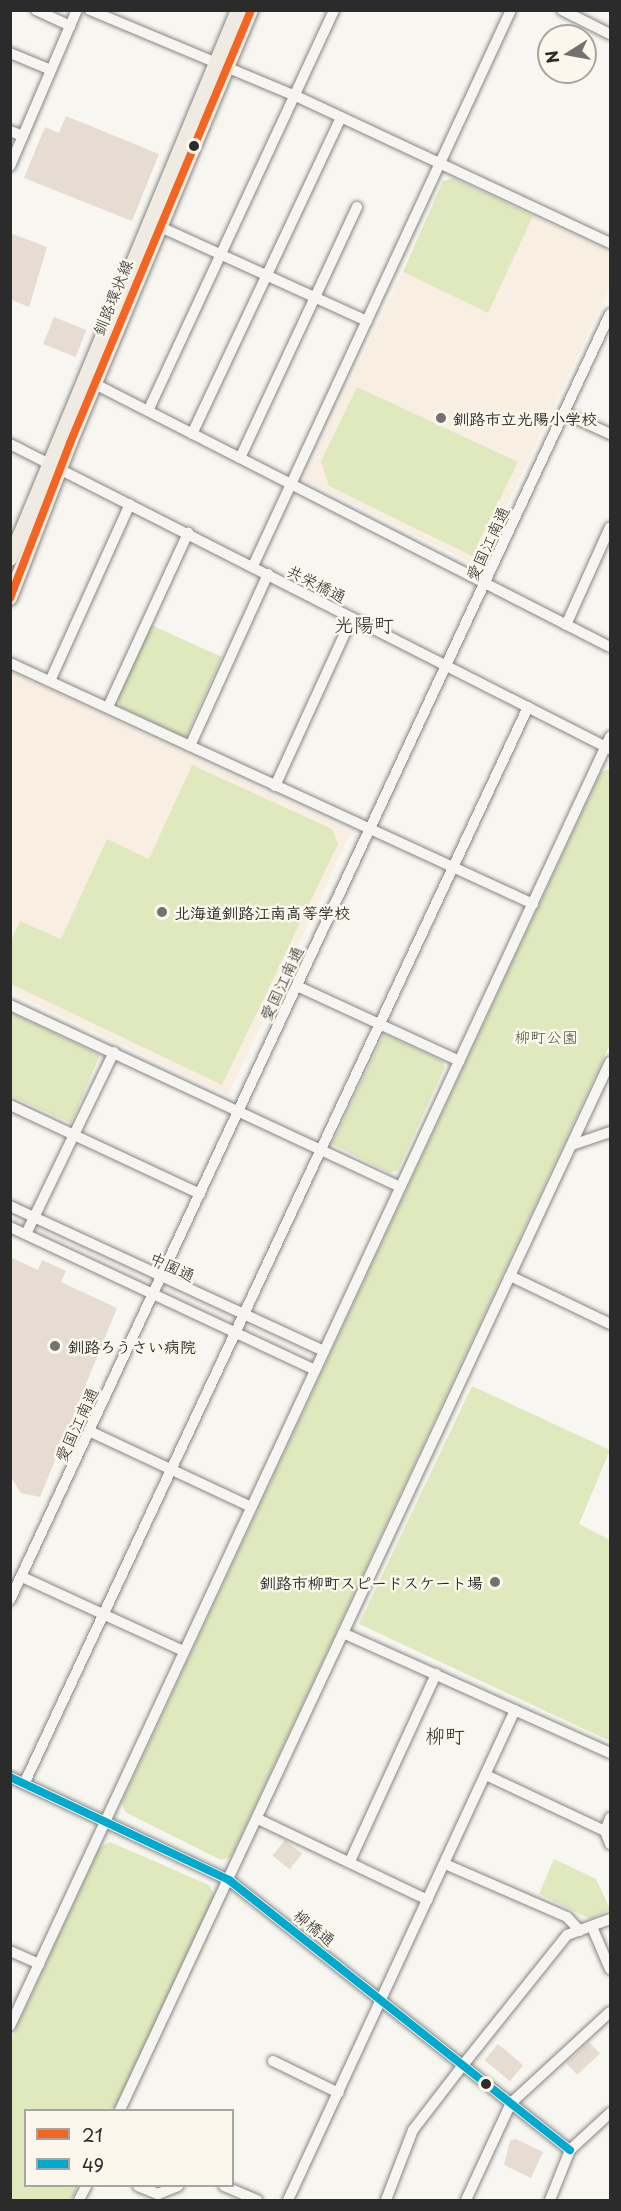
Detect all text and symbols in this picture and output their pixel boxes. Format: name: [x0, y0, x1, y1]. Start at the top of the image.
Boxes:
north arrow: [537, 24, 597, 84]
text: N: [538, 49, 564, 66]
unlabelled marker: [188, 140, 200, 152]
street label: 釧路環状線: [88, 256, 136, 338]
place label: 釧路市立光陽小学校: [453, 408, 597, 428]
marker: 釧路市立光陽小学校: [434, 411, 448, 425]
street label: 愛国江南通: [461, 503, 513, 583]
street label: 共栄橋通: [284, 560, 350, 606]
district label: 光陽町: [334, 612, 394, 636]
place label: 北海道釧路江南高等学校: [174, 902, 350, 922]
marker: 北海道釧路江南高等学校: [155, 905, 169, 919]
street label: 愛国江南通: [255, 943, 307, 1023]
park label: 柳町公園: [514, 1026, 578, 1046]
street label: 中園通: [147, 1247, 199, 1285]
place label: 釧路ろうさい病院: [68, 1336, 196, 1356]
marker: 釧路ろうさい病院: [46, 1337, 64, 1355]
street label: 愛国江南通: [50, 1384, 102, 1464]
place label: 釧路市柳町スピードスケート場: [260, 1572, 483, 1592]
marker: 釧路市柳町スピードスケート場: [488, 1575, 502, 1589]
district label: 柳町: [425, 1723, 465, 1747]
street label: 柳橋通: [290, 1904, 340, 1950]
unlabelled marker: [480, 2078, 492, 2090]
legend: [24, 2109, 234, 2187]
text: 21: [82, 2121, 103, 2148]
text: 49: [82, 2151, 104, 2178]

